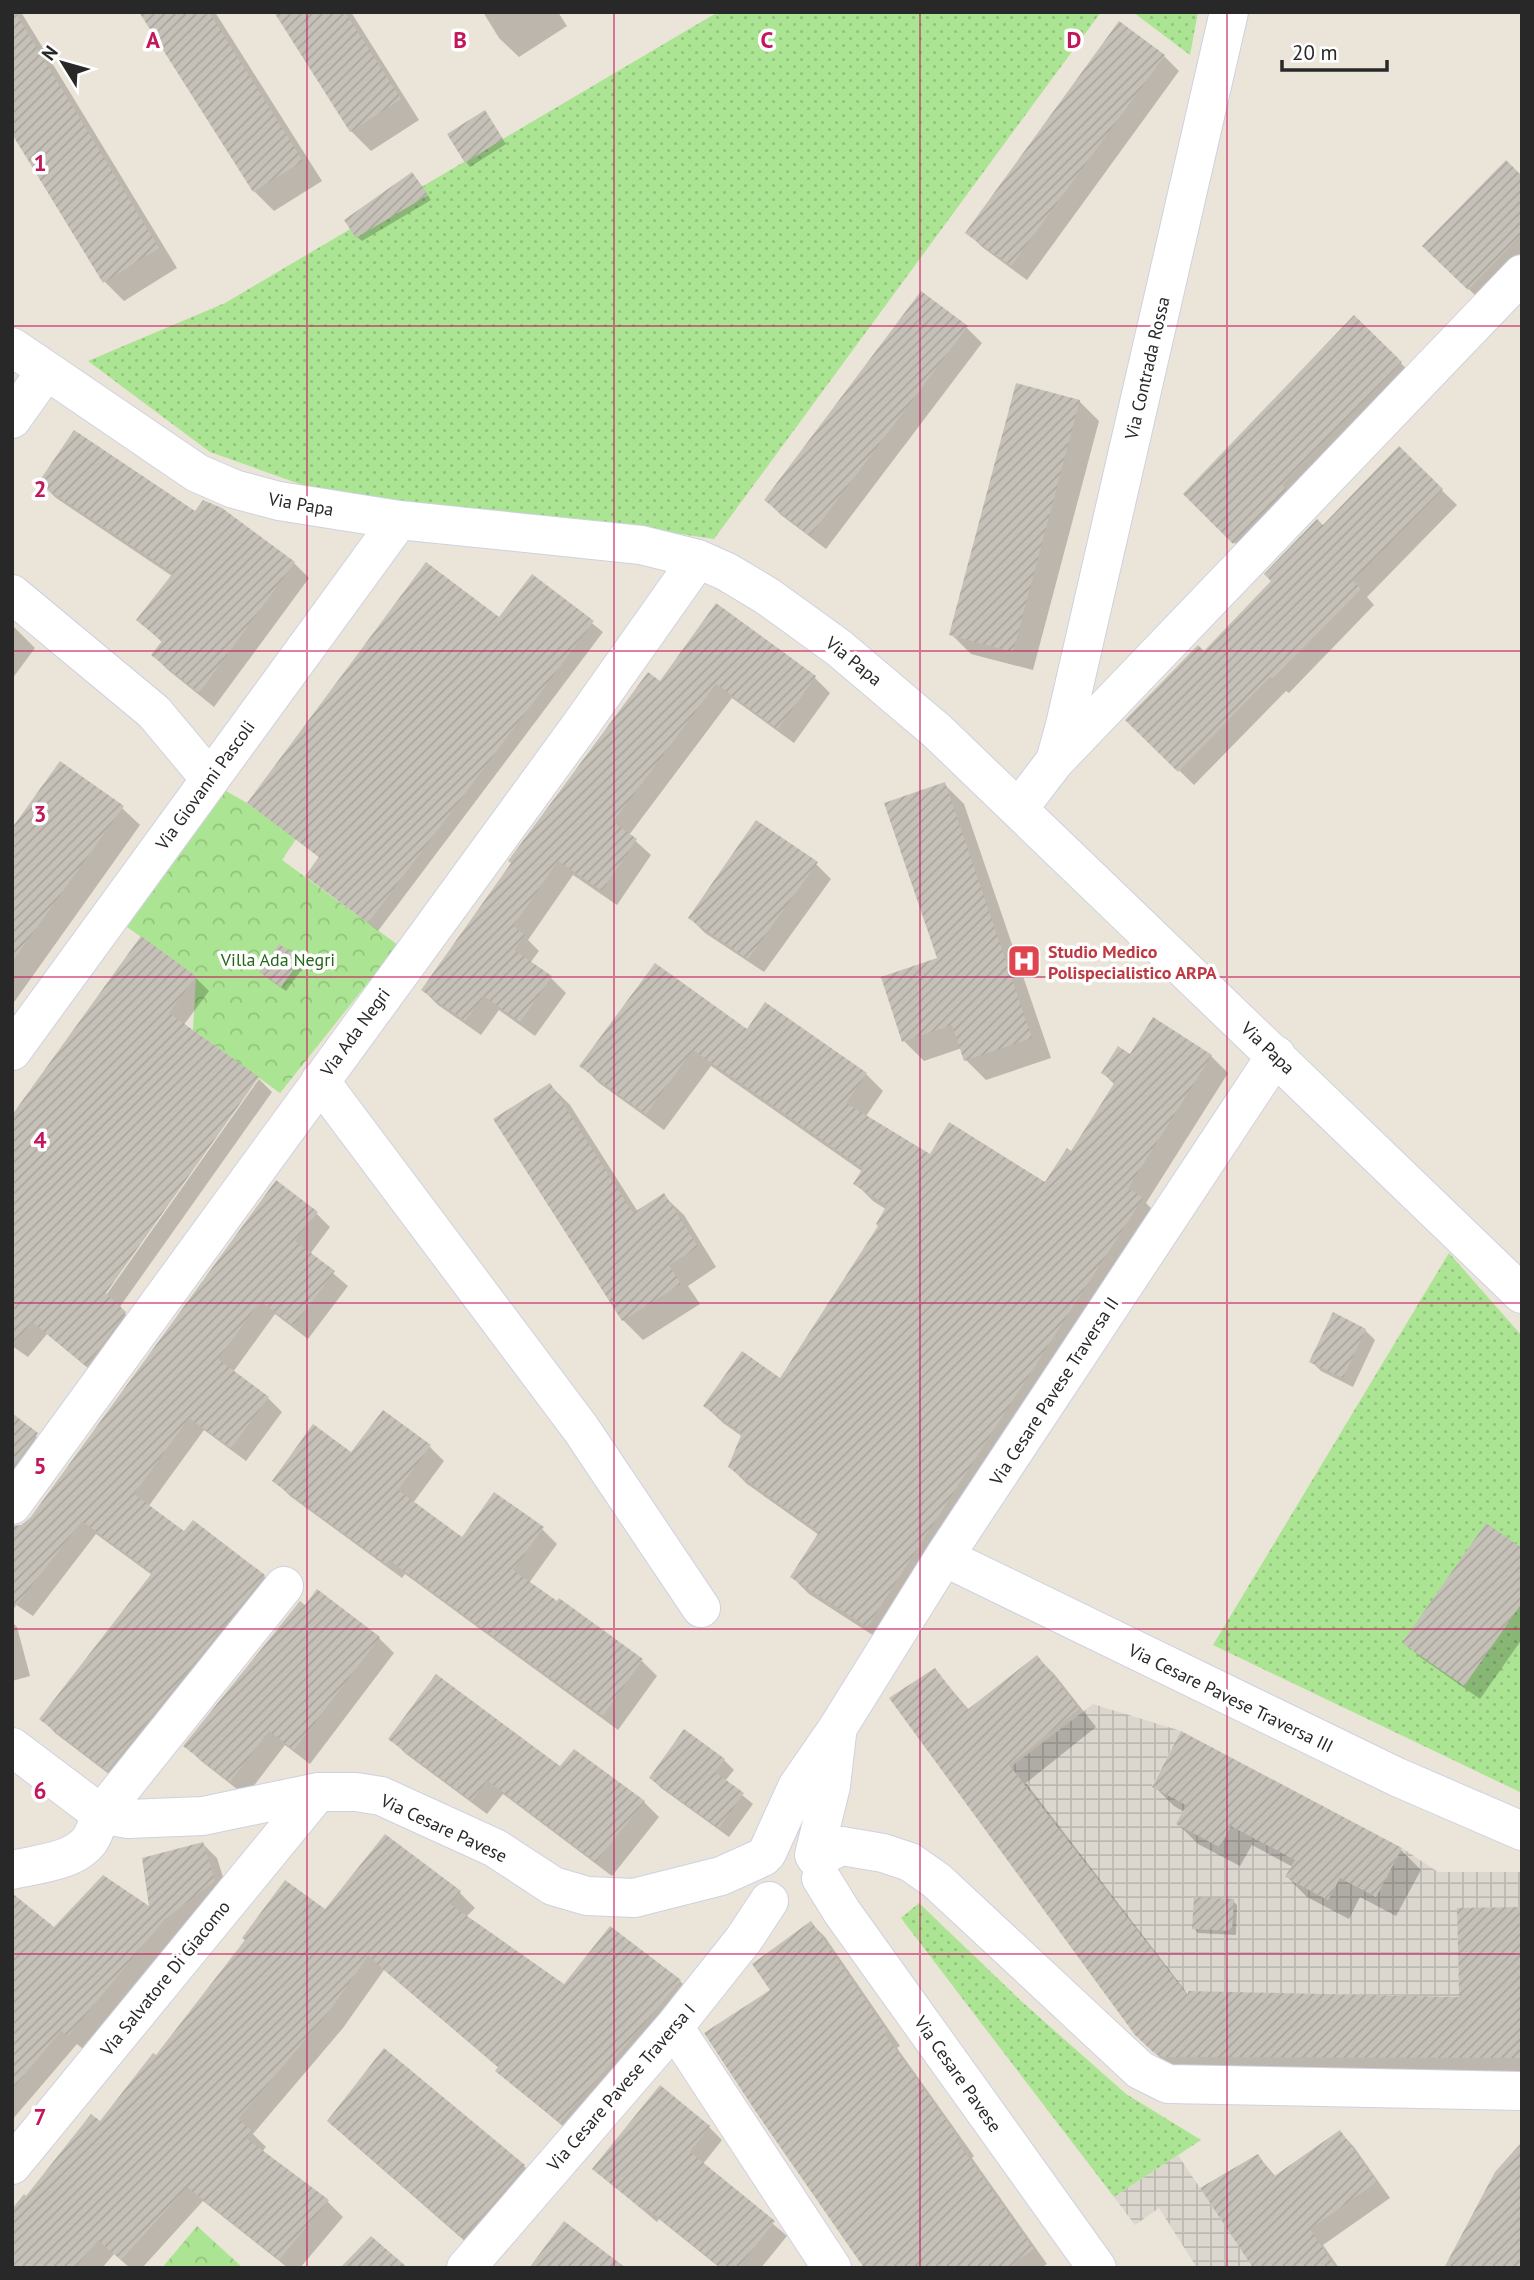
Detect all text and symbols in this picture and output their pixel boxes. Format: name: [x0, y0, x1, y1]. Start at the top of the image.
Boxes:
text: A: [146, 25, 160, 54]
text: B: [453, 25, 467, 54]
text: C: [761, 25, 774, 54]
text: D: [1067, 25, 1081, 54]
north arrow: [28, 28, 98, 98]
scale bar: [1282, 28, 1387, 72]
text: 20 m: [1292, 39, 1338, 66]
text: N: [36, 41, 63, 65]
text: 1: [33, 148, 47, 177]
street label: Via Contrada Rossa: [1119, 294, 1175, 443]
text: 2: [33, 474, 47, 503]
street label: Via Papa: [266, 487, 335, 521]
street label: Via Papa: [820, 631, 887, 691]
street label: Via Giovanni Pascoli: [150, 716, 260, 855]
text: 3: [33, 799, 47, 828]
place label: Studio Medico Polispecialistico ARPA: [1048, 940, 1217, 984]
hospital icon: Studio Medico Polispecialistico ARPA: [1005, 942, 1043, 980]
park label: Villa Ada Negri: [220, 948, 335, 971]
street label: Via Ada Negri: [315, 983, 395, 1082]
street label: Via Papa: [1236, 1016, 1300, 1079]
text: 4: [33, 1125, 47, 1154]
street label: Via Cesare Pavese Traversa II: [984, 1293, 1123, 1490]
text: 5: [33, 1451, 47, 1480]
street label: Via Cesare Pavese Traversa III: [1124, 1638, 1337, 1758]
text: 6: [33, 1776, 47, 1805]
street label: Via Cesare Pavese: [376, 1788, 511, 1867]
street label: Via Salvatore Di Giacomo: [95, 1896, 235, 2061]
street label: Via Cesare Pavese Traversa I: [541, 1998, 700, 2176]
street label: Via Cesare Pavese: [909, 2011, 1007, 2137]
text: 7: [33, 2102, 47, 2131]

